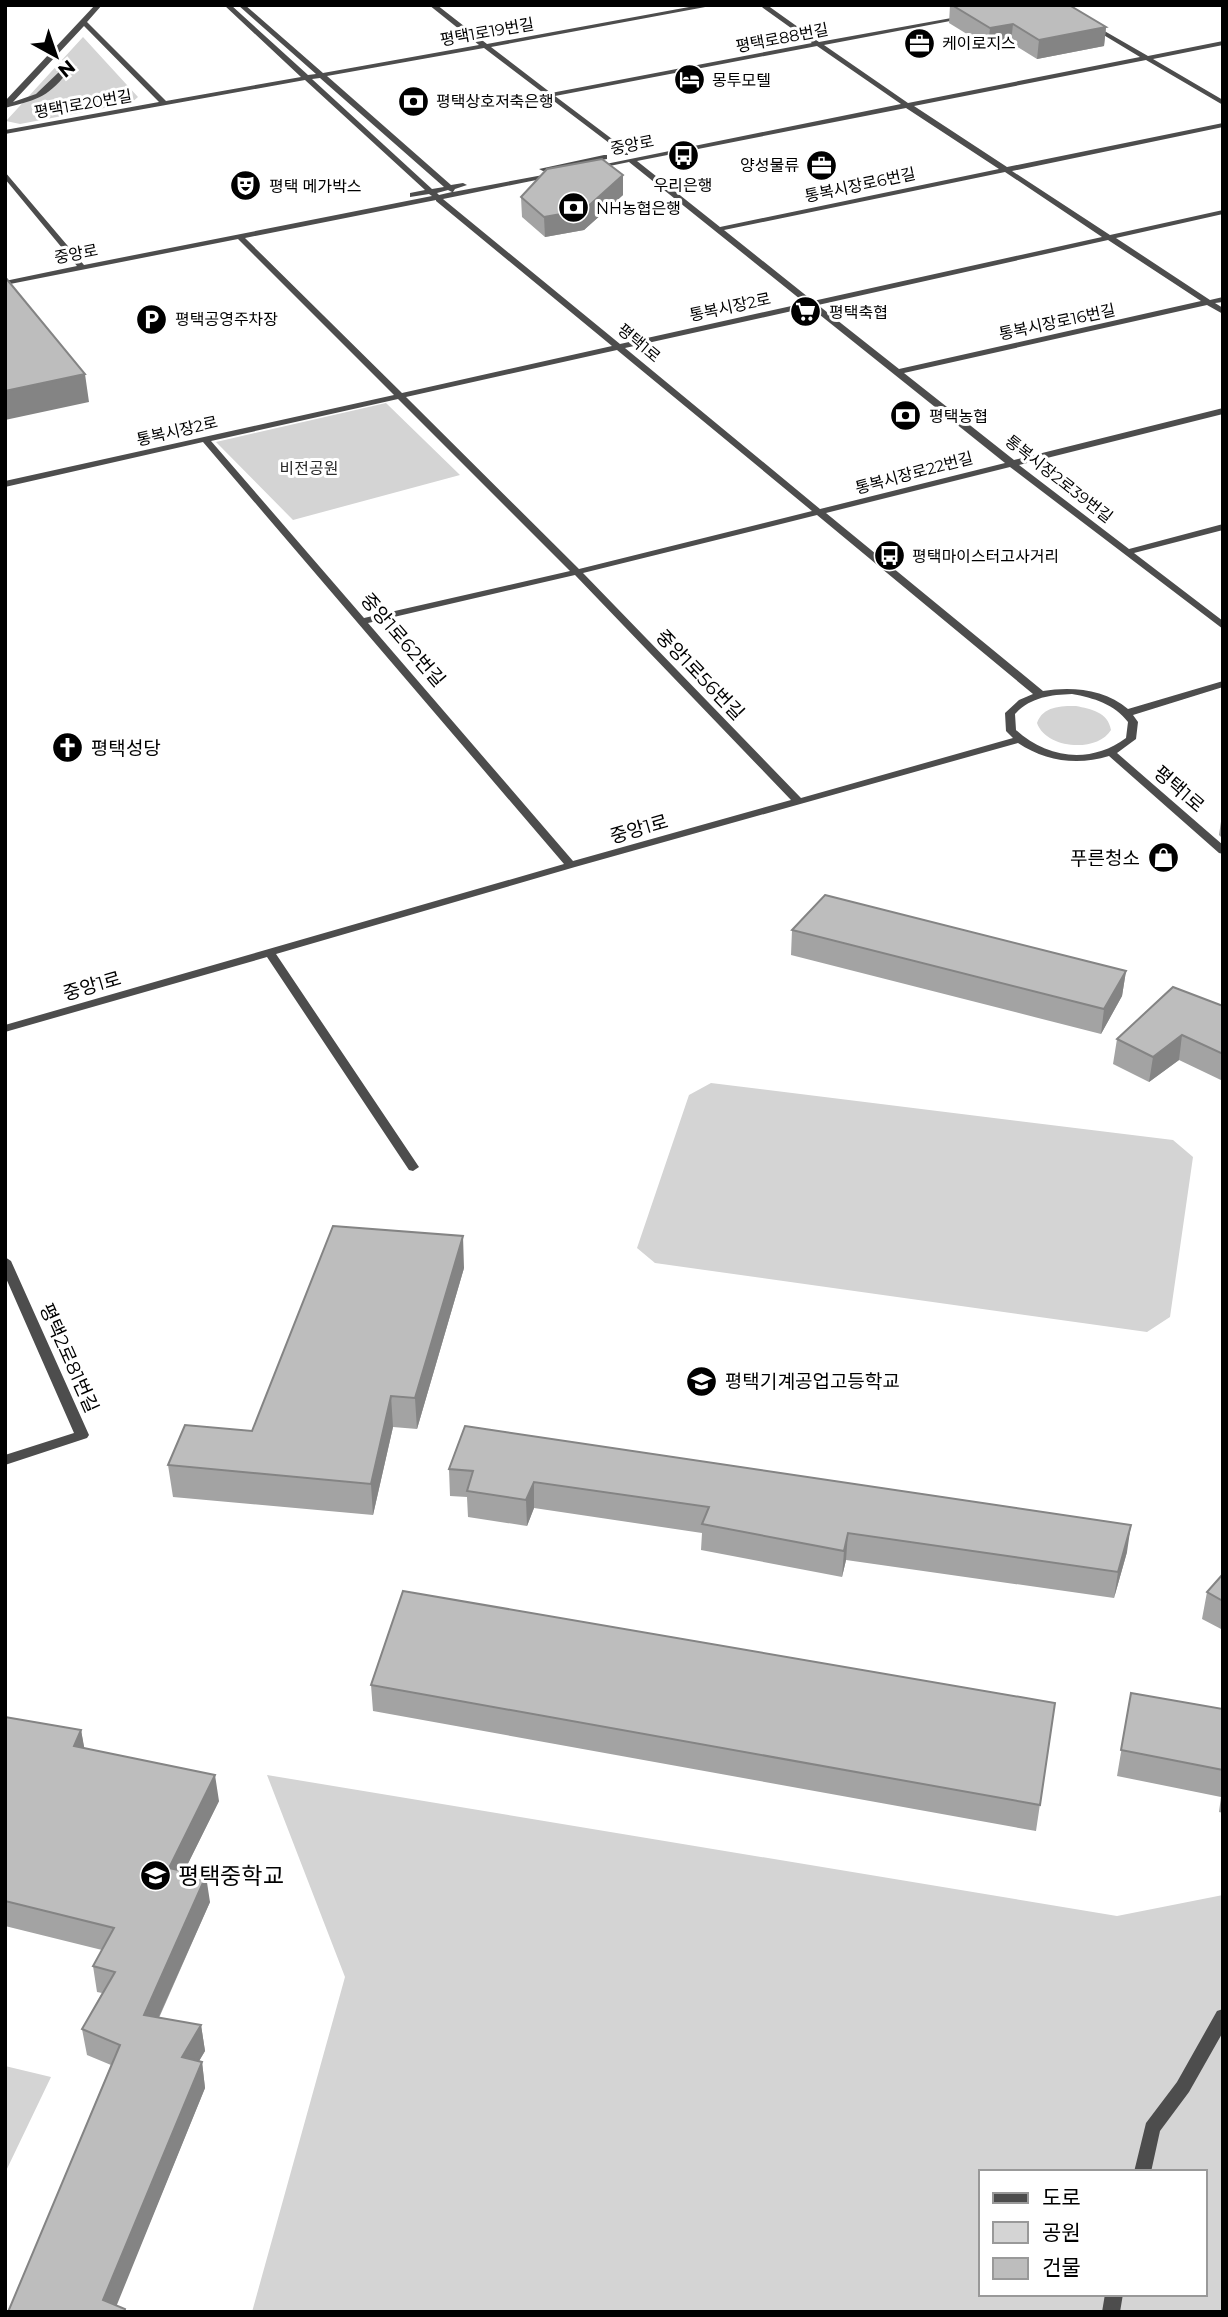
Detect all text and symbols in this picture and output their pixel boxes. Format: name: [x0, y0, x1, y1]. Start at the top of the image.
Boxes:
street label: 평택1로19번길: [439, 14, 535, 50]
street label: 평택로88번길: [734, 20, 830, 56]
north arrow: [21, 21, 91, 91]
office icon: 케이로지스: [902, 26, 936, 60]
place label: 케이로지스: [942, 34, 1016, 53]
text: N: [53, 55, 80, 82]
hotel icon: 몽투모텔: [672, 63, 706, 97]
place label: 몽투모텔: [712, 71, 771, 90]
bank icon: 평택상호저축은행: [396, 84, 430, 118]
street label: 평택1로20번길: [33, 86, 133, 122]
place label: 평택상호저축은행: [436, 92, 554, 111]
street label: 중앙로: [609, 131, 656, 159]
bus stop icon: 우리은행: [666, 139, 700, 173]
office icon: 양성물류: [805, 148, 839, 182]
place label: 양성물류: [740, 156, 799, 175]
street label: 통복시장로6번길: [803, 164, 917, 206]
theatre icon: 평택 메가박스: [229, 169, 263, 203]
place label: 우리은행: [654, 176, 712, 195]
place label: 평택 메가박스: [269, 177, 362, 196]
bank icon: NH농협은행: [556, 191, 590, 225]
place label: NH농협은행: [596, 199, 681, 218]
street label: 중앙로: [53, 240, 100, 268]
street label: 통복시장2로: [688, 289, 773, 325]
supermarket icon: 평택축협: [789, 295, 823, 329]
street label: 통복시장로16번길: [997, 300, 1117, 344]
parking icon: 평택공영주차장: [135, 302, 169, 336]
place label: 평택축협: [829, 303, 888, 322]
place label: 평택공영주차장: [175, 310, 278, 329]
street label: 평택1로: [614, 320, 664, 367]
bank icon: 평택농협: [889, 399, 923, 433]
place label: 평택농협: [929, 407, 988, 426]
street label: 통복시장2로: [135, 412, 220, 450]
street label: 통복시장2로39번길: [1002, 431, 1116, 527]
street label: 통복시장로22번길: [853, 448, 975, 498]
park label: 비전공원: [280, 459, 338, 478]
bus stop icon: 평택마이스터고사거리: [872, 539, 906, 573]
place label: 평택마이스터고사거리: [912, 547, 1059, 566]
street label: 중앙1로62번길: [356, 588, 450, 692]
street label: 중앙1로56번길: [651, 625, 749, 725]
church icon: 평택성당: [51, 731, 85, 765]
place label: 평택성당: [91, 737, 161, 760]
street label: 평택1로: [1149, 761, 1209, 817]
street label: 중앙1로: [607, 810, 671, 848]
shop icon: 푸른청소: [1146, 841, 1180, 875]
place label: 푸른청소: [1070, 847, 1140, 870]
street label: 중앙1로: [60, 967, 124, 1005]
street label: 평택2로81번길: [35, 1300, 103, 1416]
school or university icon: 평택기계공업고등학교: [685, 1364, 719, 1398]
place label: 평택기계공업고등학교: [725, 1370, 900, 1393]
school or university icon: 평택중학교: [138, 1859, 172, 1893]
place label: 평택중학교: [178, 1862, 284, 1890]
legend: [979, 2170, 1207, 2296]
text: 도로: [1042, 2185, 1081, 2210]
text: 공원: [1042, 2220, 1081, 2245]
text: 건물: [1042, 2255, 1081, 2280]

